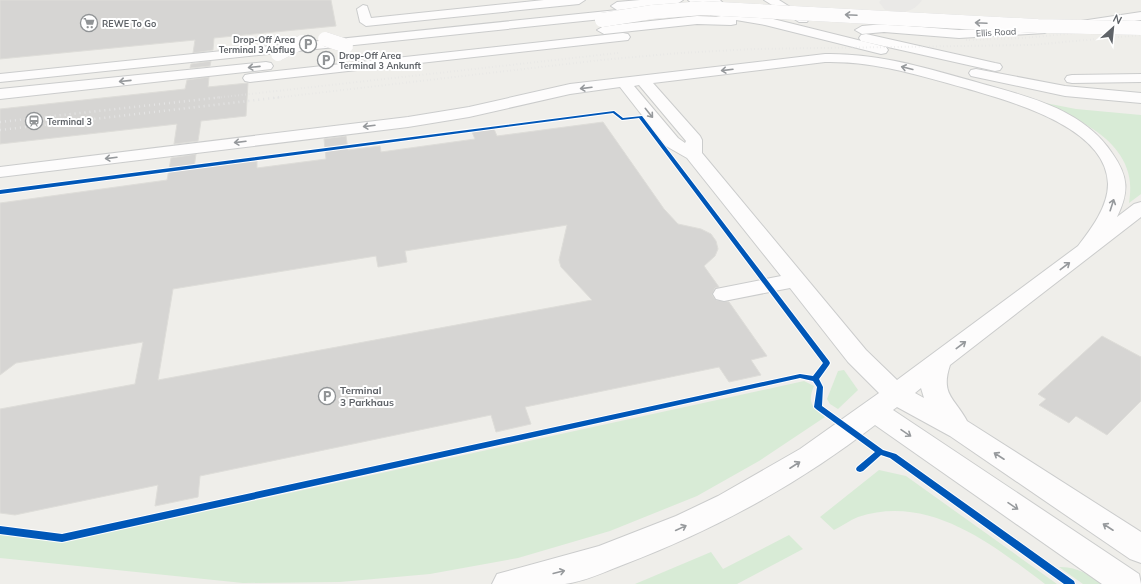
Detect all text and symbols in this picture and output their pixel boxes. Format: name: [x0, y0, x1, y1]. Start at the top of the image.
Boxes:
north arrow: [1093, 8, 1133, 48]
text: N: [1111, 11, 1124, 27]
one-way arrow: [845, 12, 858, 19]
supermarket icon: REWE To Go: [79, 13, 99, 33]
place label: REWE To Go: [102, 18, 156, 29]
one-way arrow: [975, 19, 988, 26]
street label: Ellis Road: [975, 25, 1017, 39]
place label: Drop-Off Area Terminal 3 Abflug: [219, 34, 295, 55]
parking icon: Drop-Off Area Terminal 3 Abflug: [298, 34, 318, 54]
parking icon: Drop-Off Area Terminal 3 Ankunft: [316, 50, 336, 70]
place label: Drop-Off Area Terminal 3 Ankunft: [339, 50, 421, 71]
one-way arrow: [248, 63, 261, 71]
one-way arrow: [901, 64, 914, 71]
one-way arrow: [721, 66, 734, 74]
one-way arrow: [119, 77, 132, 85]
one-way arrow: [580, 84, 593, 91]
one-way arrow: [644, 108, 653, 119]
station icon: Terminal 3: [24, 111, 44, 131]
place label: Terminal 3: [47, 116, 92, 127]
one-way arrow: [363, 122, 376, 130]
one-way arrow: [234, 138, 247, 146]
one-way arrow: [105, 154, 118, 162]
one-way arrow: [1109, 199, 1116, 212]
one-way arrow: [1059, 262, 1070, 271]
one-way arrow: [955, 340, 966, 349]
place label: Terminal 3 Parkhaus: [340, 384, 394, 409]
parking icon: Terminal 3 Parkhaus: [317, 386, 337, 406]
one-way arrow: [900, 429, 912, 437]
one-way arrow: [994, 452, 1005, 460]
one-way arrow: [789, 461, 800, 469]
one-way arrow: [1008, 502, 1019, 510]
one-way arrow: [1102, 523, 1114, 531]
one-way arrow: [675, 524, 687, 531]
one-way arrow: [552, 568, 565, 576]

